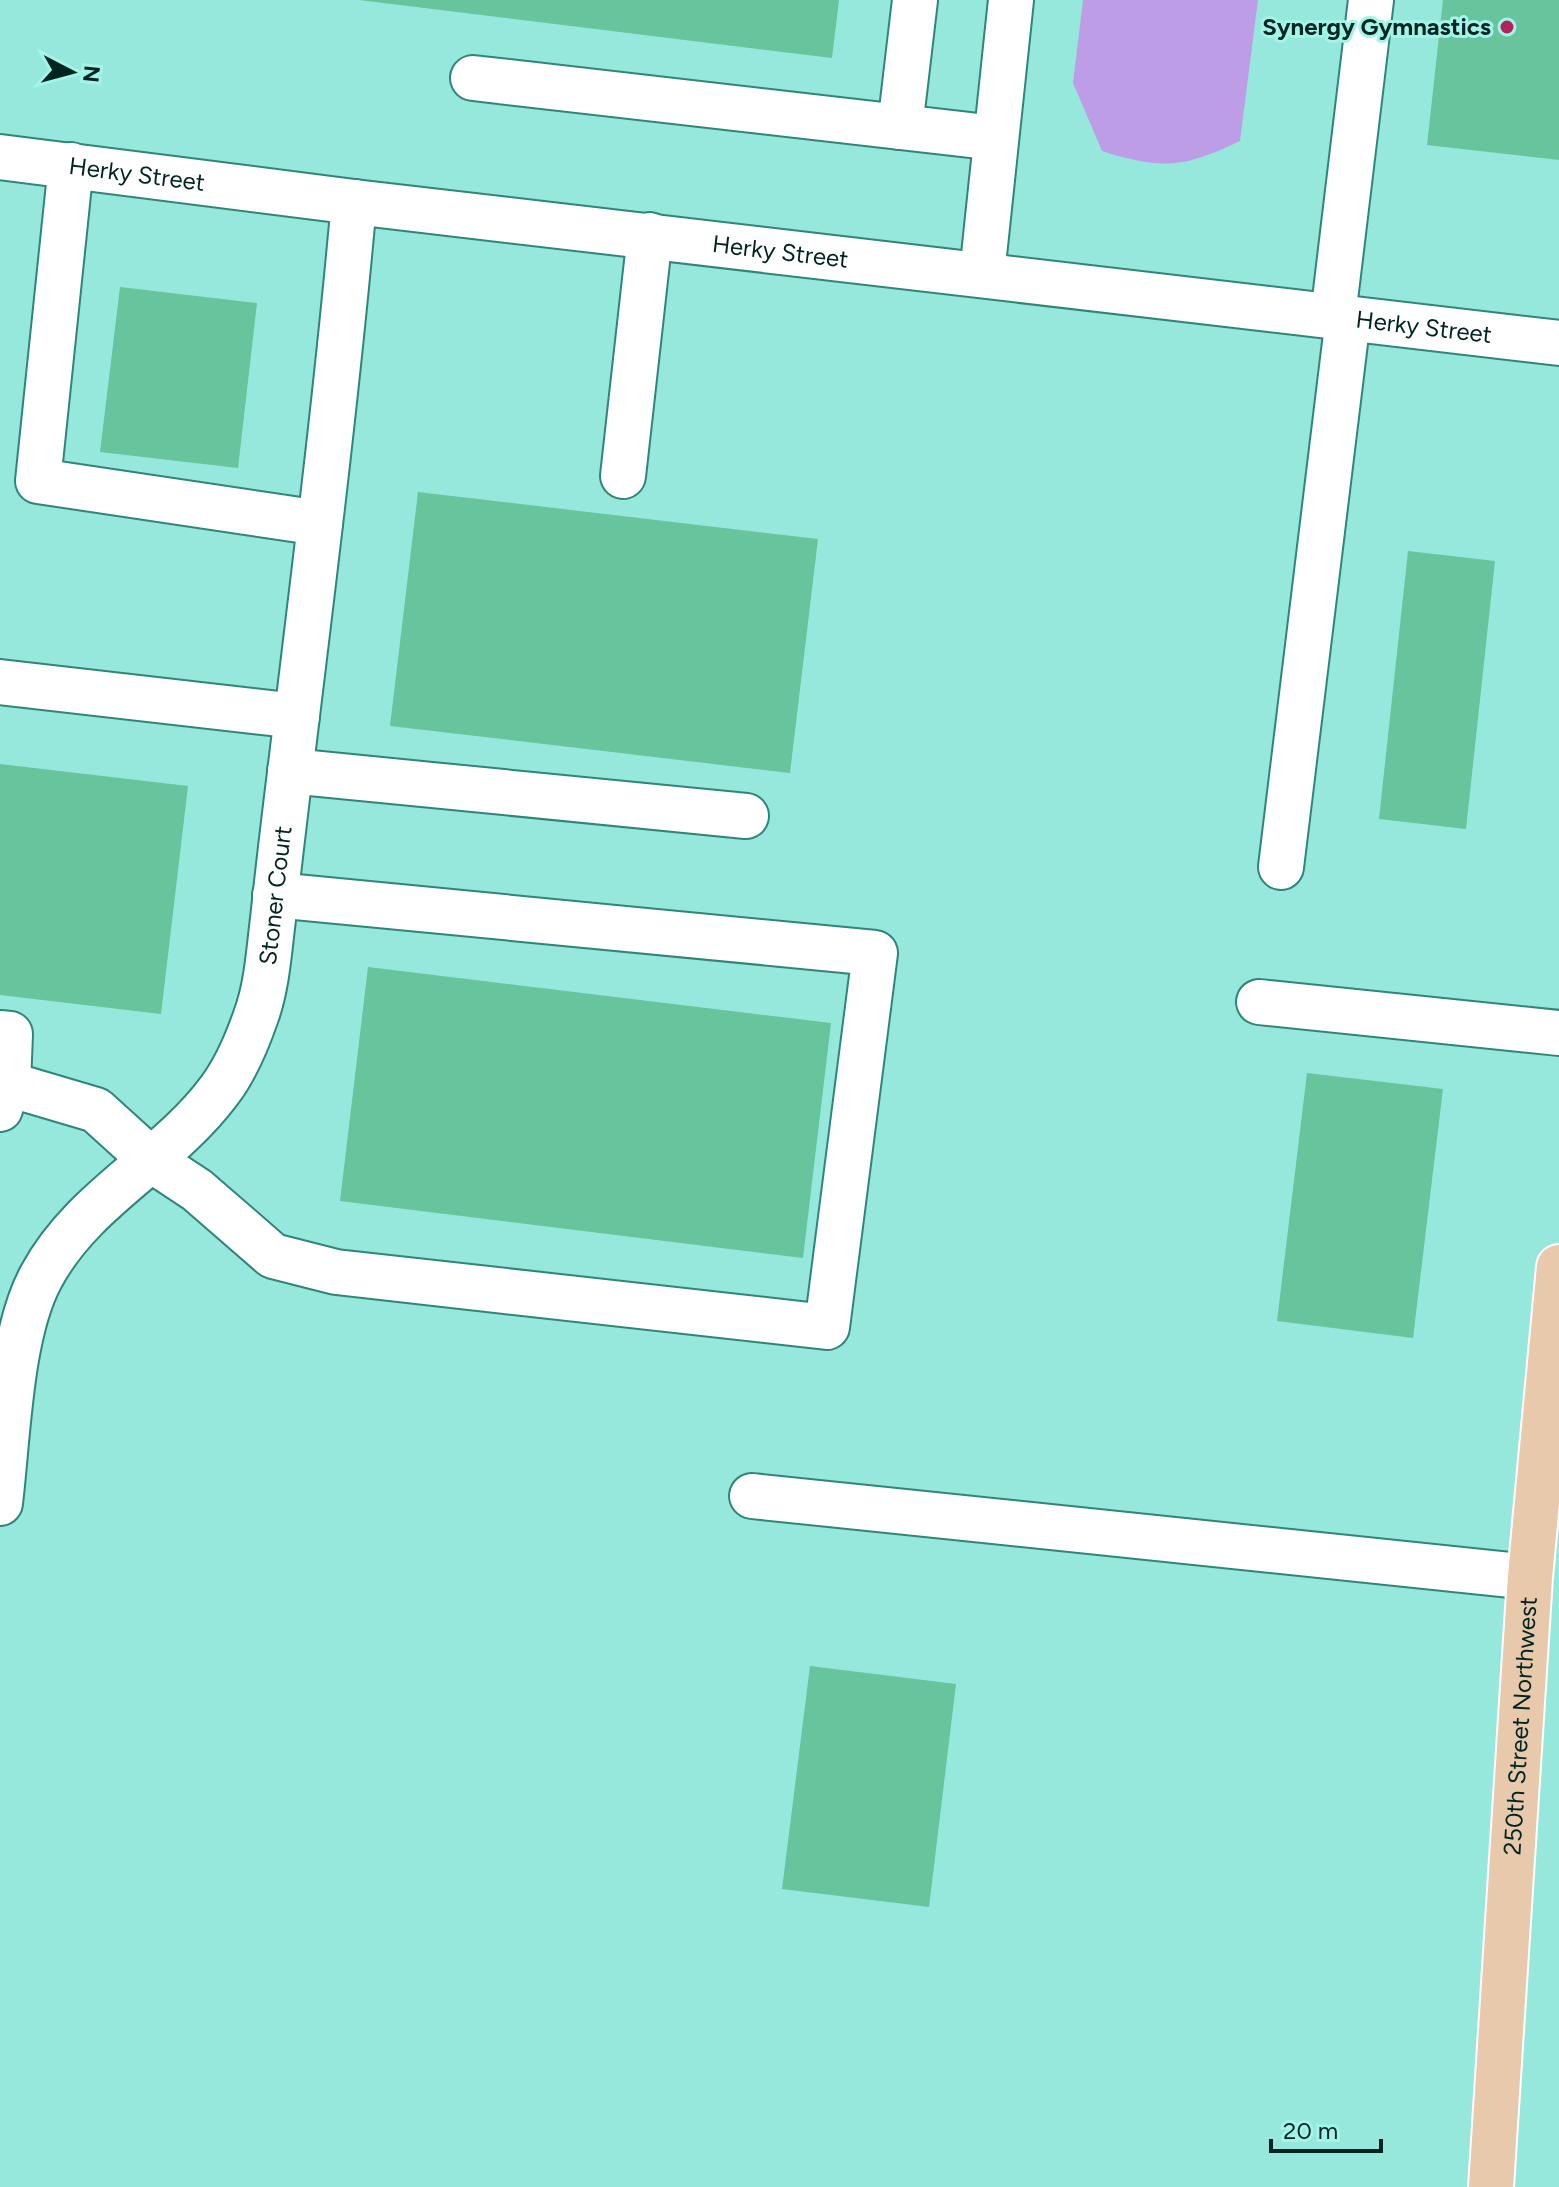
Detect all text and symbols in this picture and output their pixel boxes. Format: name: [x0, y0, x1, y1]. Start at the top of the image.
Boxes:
place label: Synergy Gymnastics: [1262, 12, 1491, 41]
marker: Synergy Gymnastics: [1498, 18, 1516, 36]
north arrow: [32, 32, 112, 112]
text: N: [77, 64, 106, 84]
street label: Herky Street: [67, 151, 207, 197]
street label: Herky Street: [711, 229, 850, 274]
street label: Herky Street: [1354, 304, 1493, 349]
street label: Stoner Court: [253, 824, 297, 967]
street label: 250th Street Northwest: [1497, 1596, 1543, 1856]
scale bar: [1271, 2103, 1381, 2153]
text: 20 m: [1283, 2116, 1338, 2145]

